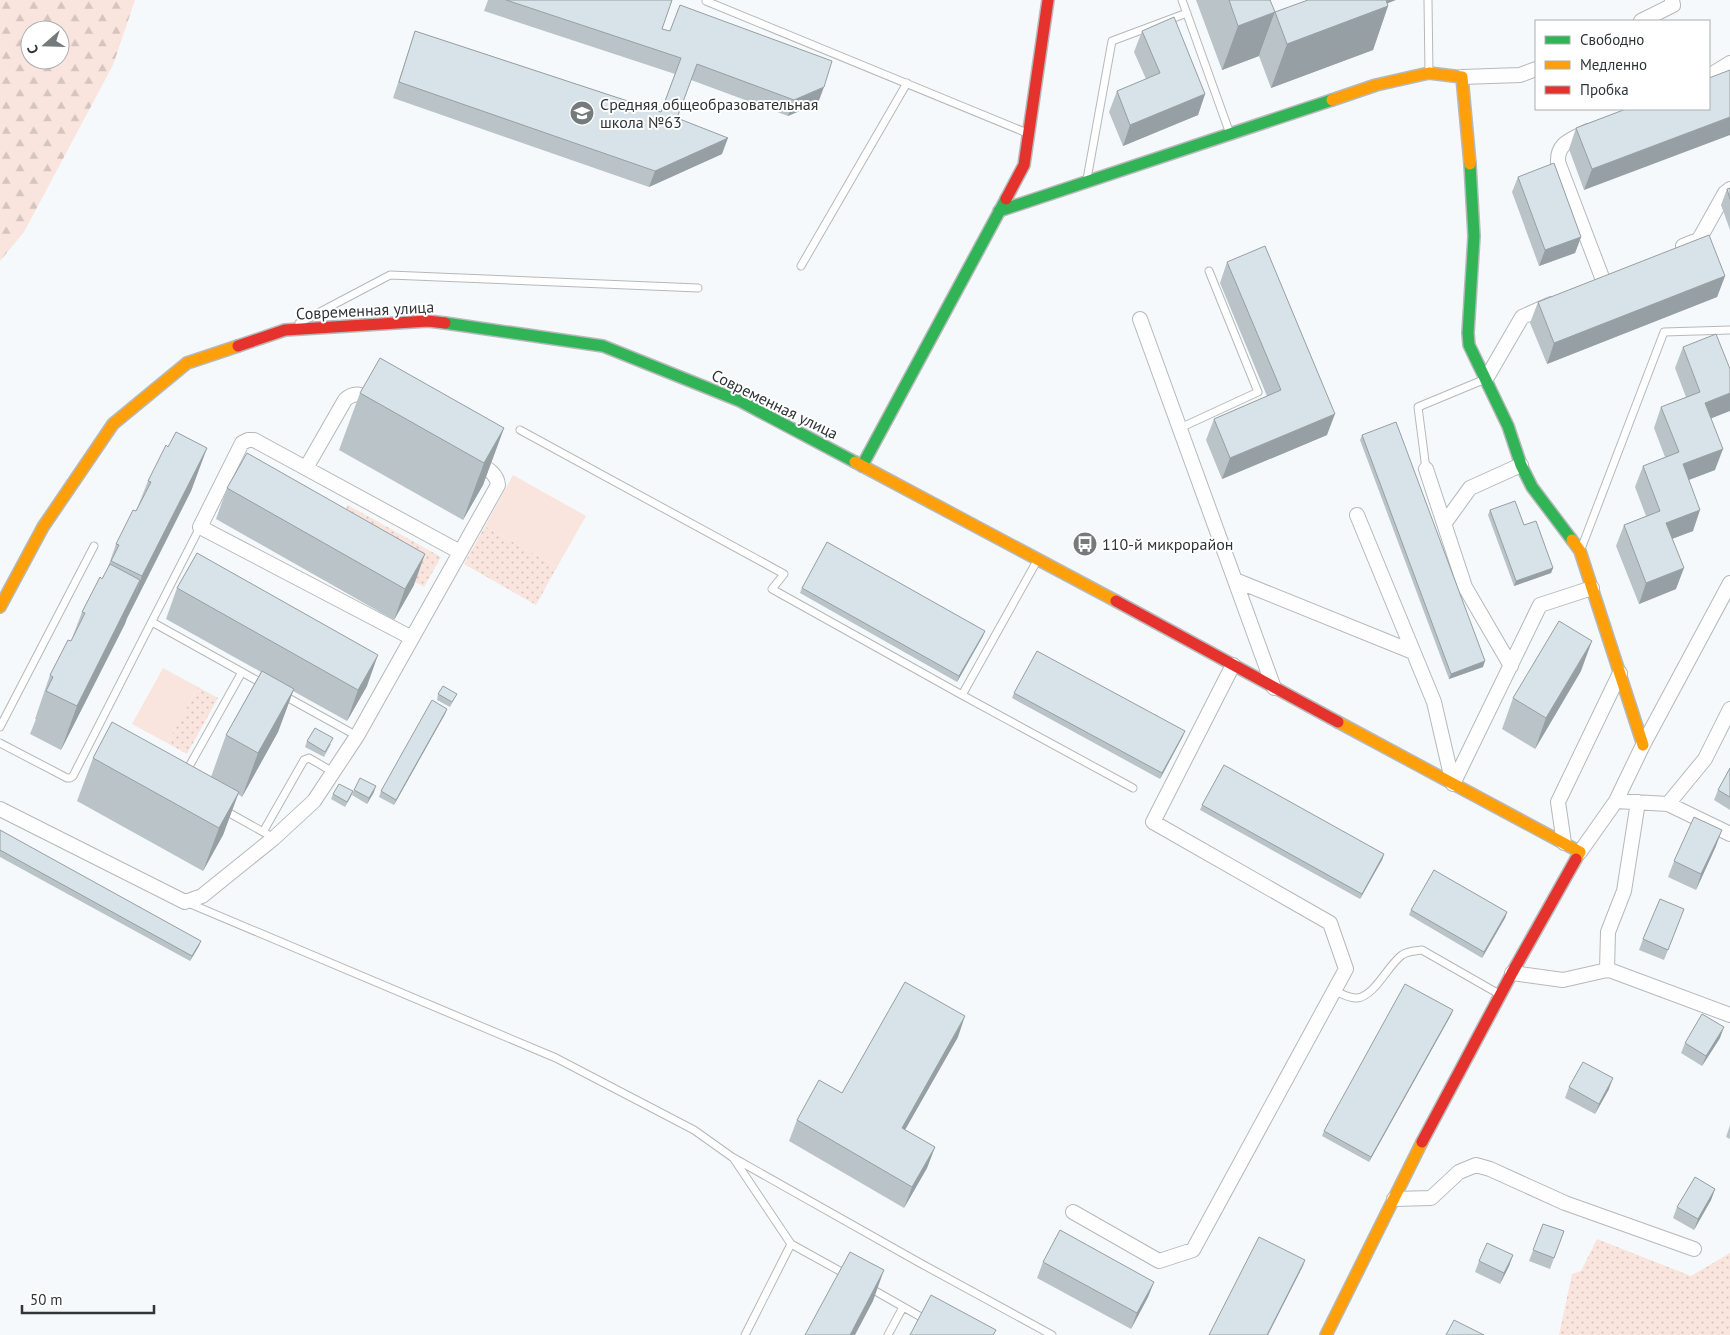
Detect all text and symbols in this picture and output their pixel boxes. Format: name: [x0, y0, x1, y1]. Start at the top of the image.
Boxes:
north arrow: [20, 20, 70, 70]
legend: [1535, 20, 1710, 110]
text: Свободно: [1580, 30, 1644, 49]
text: С: [23, 43, 43, 56]
text: Медленно: [1580, 55, 1647, 74]
text: Пробка: [1580, 80, 1629, 99]
place label: Средняя общеобразовательная школа №63: [600, 94, 818, 132]
school or university icon: Средняя общеобразовательная школа №63: [569, 100, 595, 126]
street label: Современная улица: [295, 296, 435, 324]
street label: Современная улица: [709, 365, 841, 443]
bus stop icon: 110-й микрорайон: [1072, 531, 1098, 557]
place label: 110-й микрорайон: [1102, 534, 1233, 554]
scale bar: [22, 1282, 155, 1314]
text: 50 m: [30, 1290, 63, 1309]

